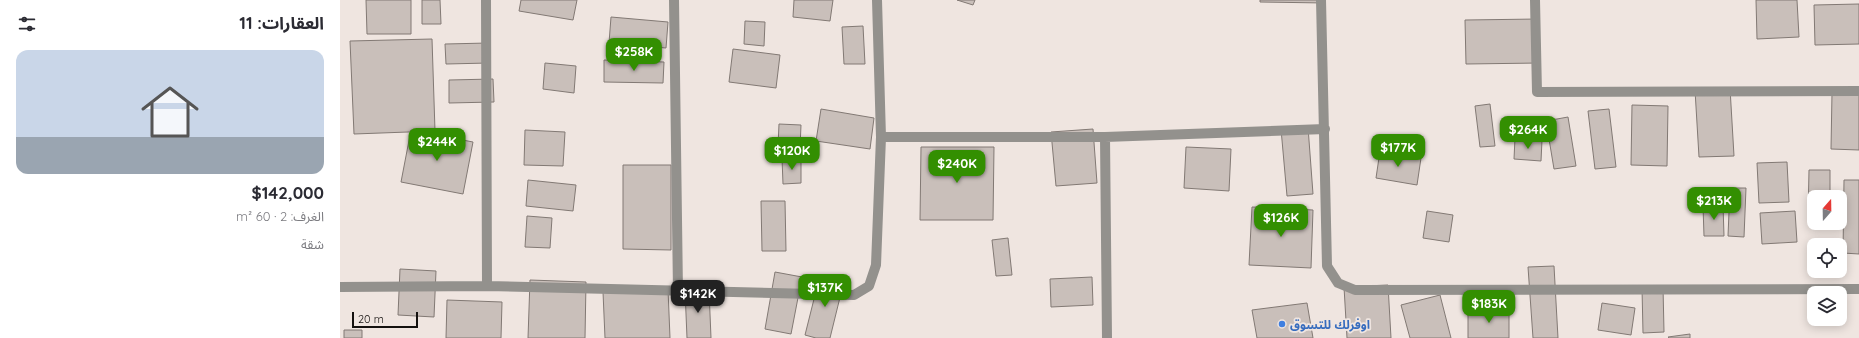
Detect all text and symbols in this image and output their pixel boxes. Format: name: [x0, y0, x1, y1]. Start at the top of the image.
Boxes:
text: العقارات: 11: [239, 12, 324, 33]
icon: filters: [16, 13, 38, 35]
pin: $258K: [606, 38, 662, 72]
text: $258K: [615, 43, 653, 59]
icon: home: [134, 76, 206, 148]
pin: $264K: [1500, 116, 1556, 150]
text: $264K: [1509, 121, 1547, 137]
pin: $244K: [409, 128, 465, 162]
text: $244K: [418, 133, 456, 149]
pin: $177K: [1370, 134, 1426, 168]
pin: $120K: [764, 137, 820, 171]
text: $177K: [1380, 139, 1416, 155]
text: $120K: [774, 142, 810, 158]
pin: $240K: [929, 150, 985, 184]
text: $240K: [937, 155, 977, 171]
text: $142,000: [252, 182, 324, 203]
pin: $213K: [1686, 187, 1742, 221]
north arrow: [1807, 190, 1847, 230]
map controls: [1807, 190, 1847, 326]
text: $213K: [1696, 192, 1732, 208]
pin: $126K: [1253, 204, 1309, 238]
text: الغرف: 2 · 60 m²: [236, 208, 324, 224]
text: $126K: [1263, 209, 1299, 225]
text: شقة: [301, 236, 324, 252]
button: locate: [1807, 238, 1847, 278]
pin: $137K: [797, 274, 853, 308]
text: $137K: [807, 279, 843, 295]
pin: $142K: [670, 280, 726, 314]
text: $142K: [680, 285, 716, 301]
button: layers: [1807, 286, 1847, 326]
pin: $183K: [1461, 290, 1517, 324]
text: $183K: [1471, 295, 1507, 311]
scale bar: [352, 310, 418, 329]
text: 20 m: [358, 312, 384, 326]
place label: اوفرلك للتسوق: [1290, 317, 1370, 332]
marker: اوفرلك للتسوق: [1277, 319, 1287, 329]

